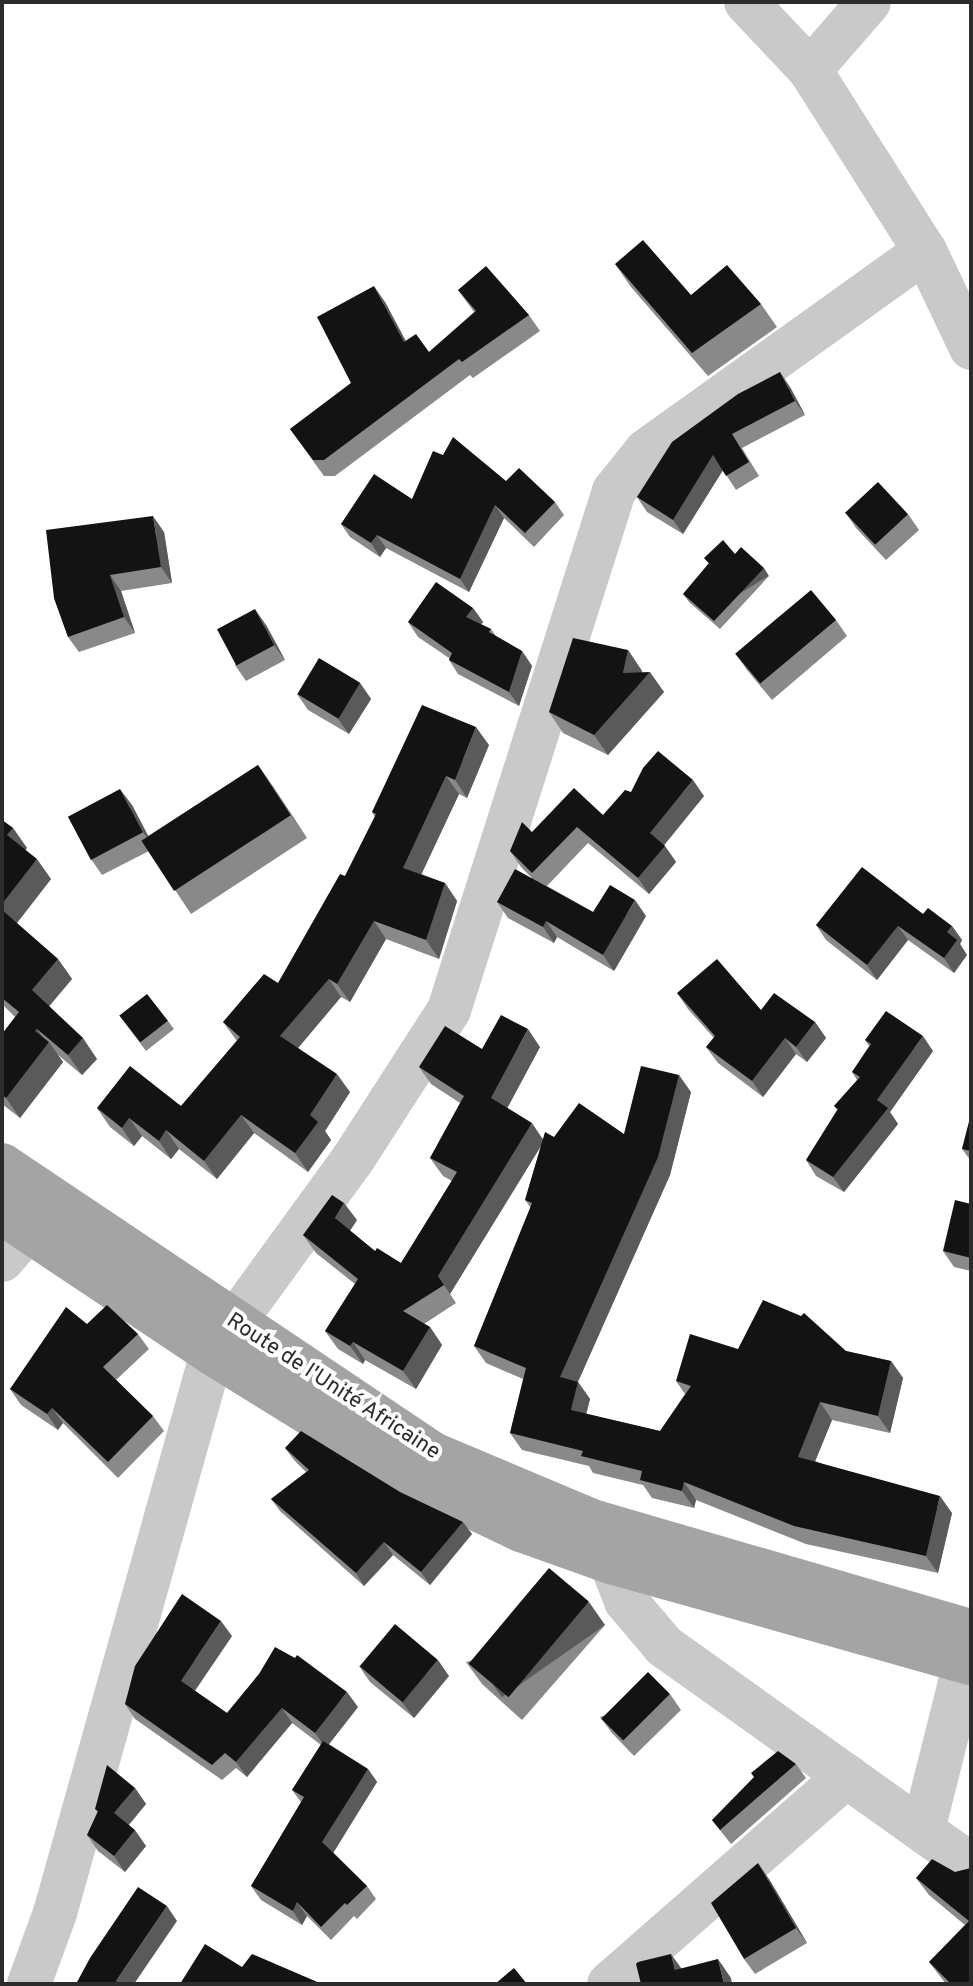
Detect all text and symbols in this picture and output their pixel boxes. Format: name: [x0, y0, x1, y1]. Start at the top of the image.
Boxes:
street label: Route de l'Unité Africaine: [221, 1308, 445, 1466]

